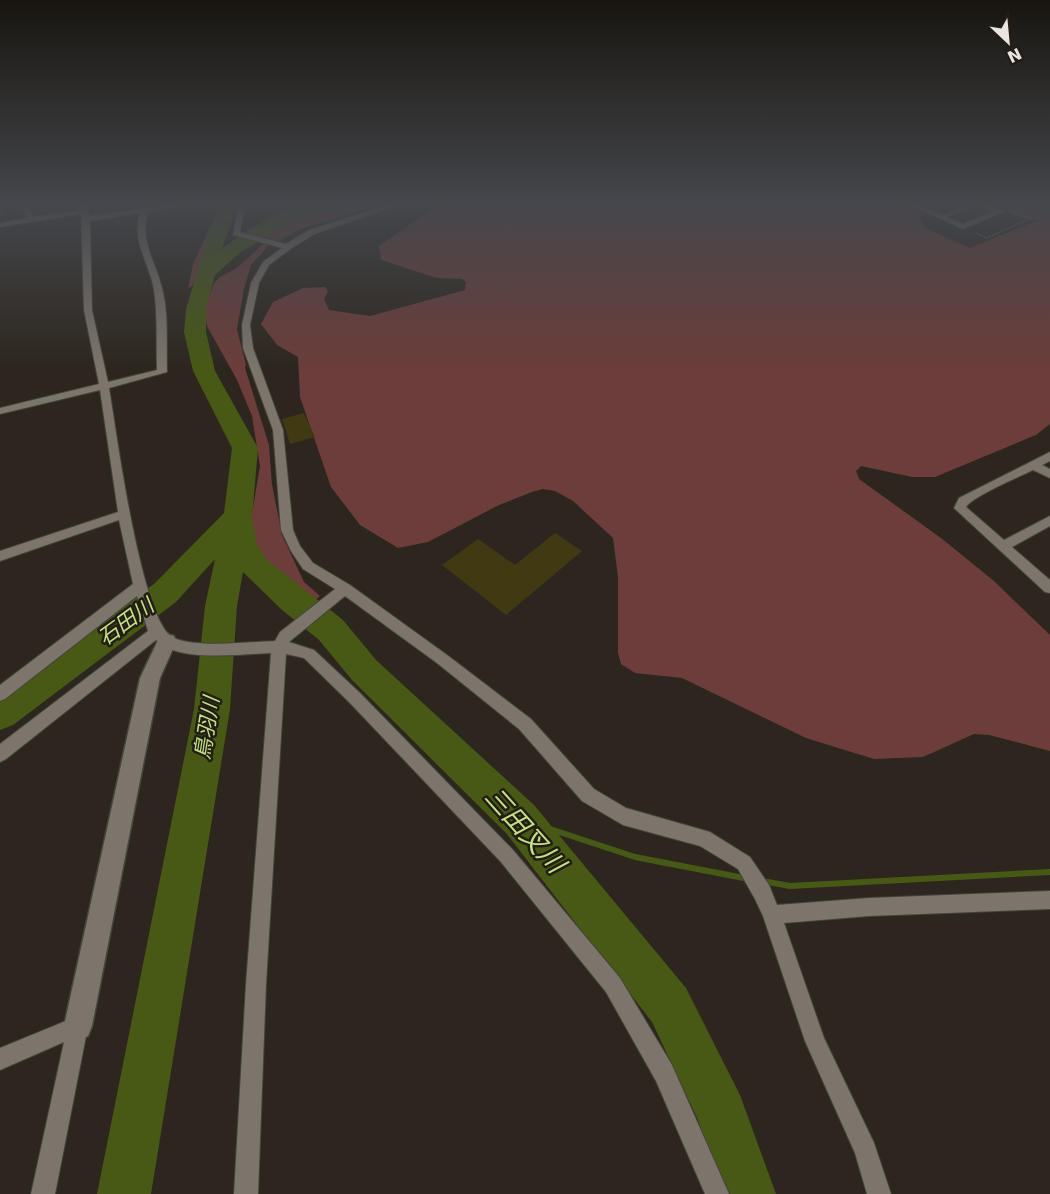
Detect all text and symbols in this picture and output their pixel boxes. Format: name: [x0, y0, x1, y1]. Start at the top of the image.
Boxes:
north arrow: [978, 12, 1038, 72]
text: N: [1004, 44, 1025, 67]
water label: 石田川: [93, 593, 160, 650]
water label: 鳥羽川: [190, 693, 224, 761]
water label: 三田叉川: [479, 781, 573, 881]

